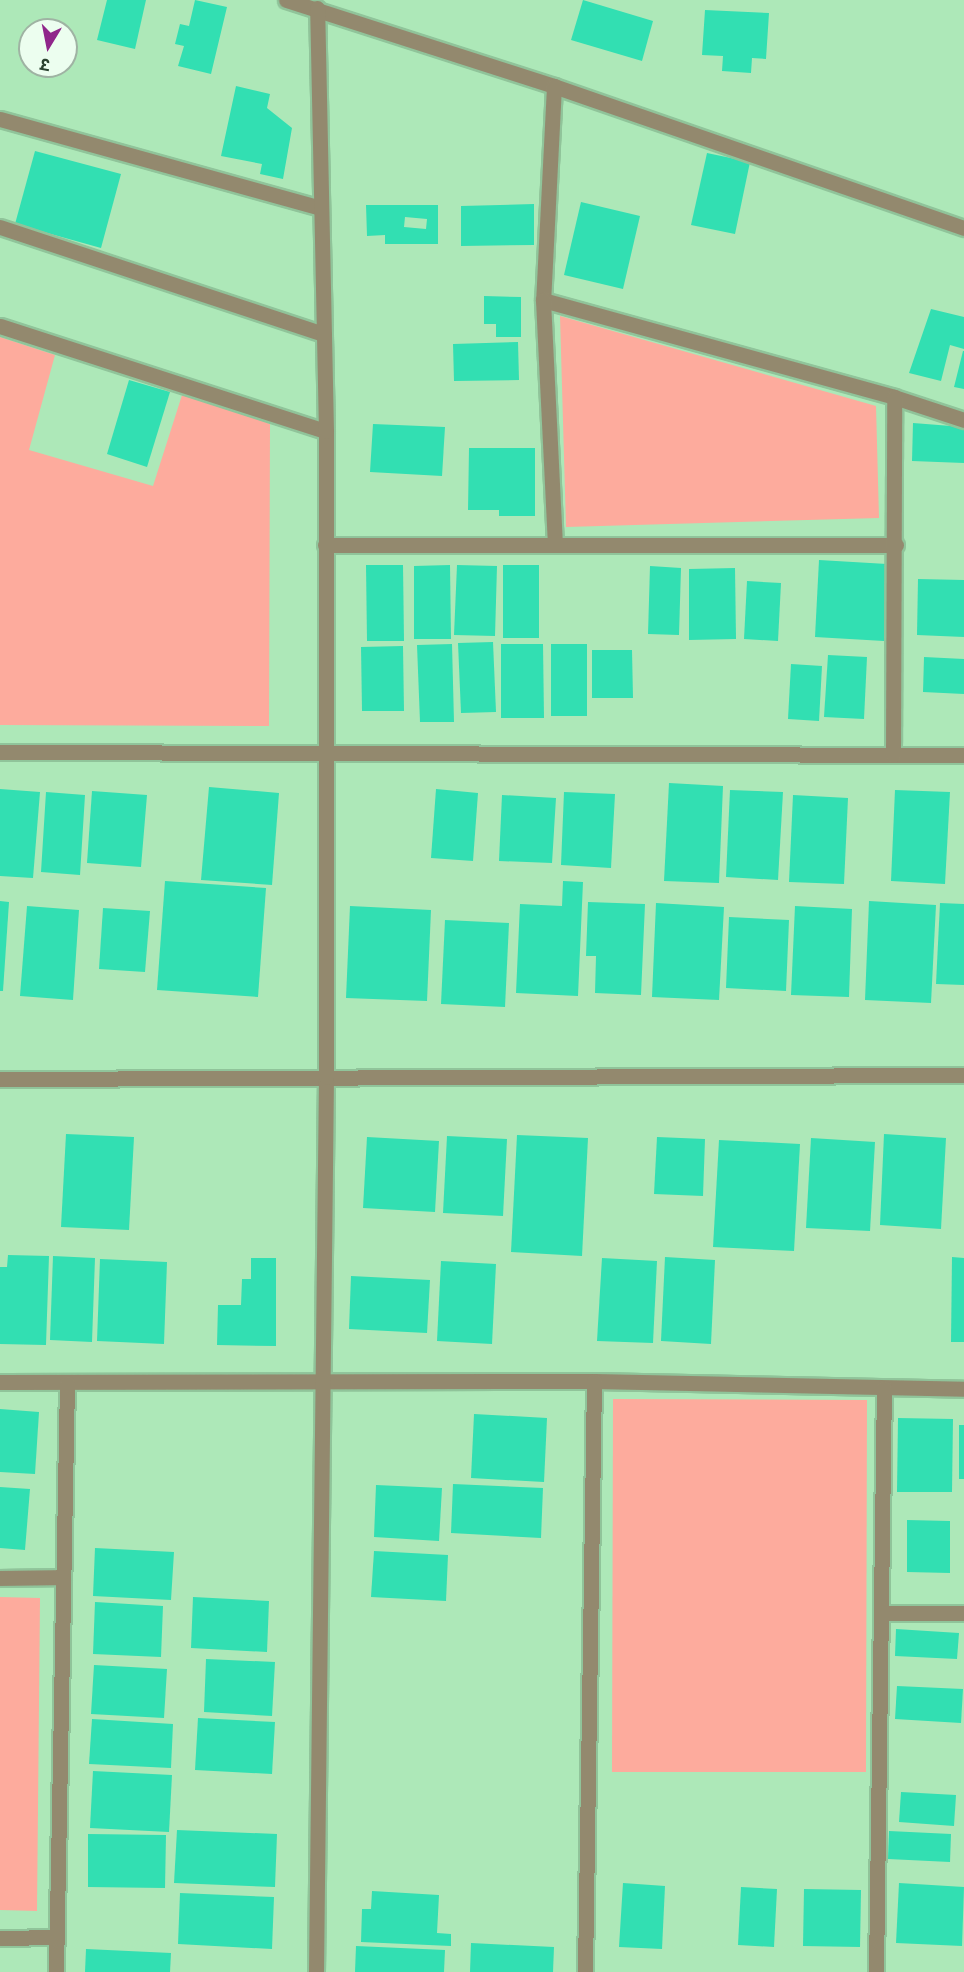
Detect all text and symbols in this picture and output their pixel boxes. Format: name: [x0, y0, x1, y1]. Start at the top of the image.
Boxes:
north arrow: [18, 18, 78, 78]
text: उ: [39, 52, 52, 76]

